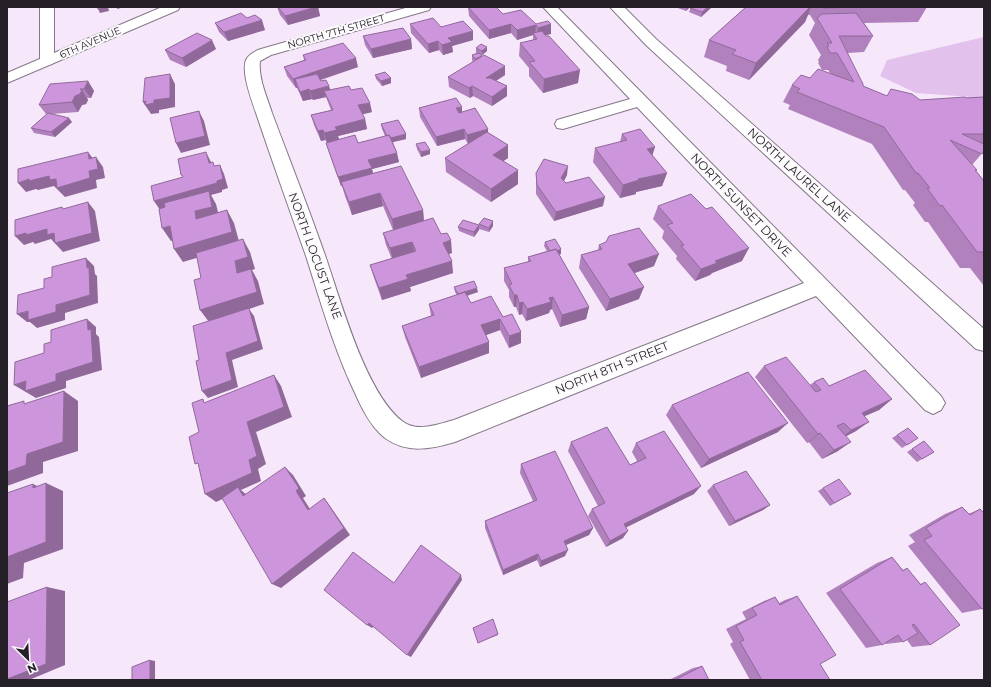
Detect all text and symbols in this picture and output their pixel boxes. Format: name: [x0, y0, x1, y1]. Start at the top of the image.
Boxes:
street label: NORTH 7TH STREET: [286, 11, 387, 52]
street label: 6TH AVENUE: [57, 24, 123, 61]
street label: NORTH LAUREL LANE: [745, 124, 854, 225]
street label: NORTH SUNSET DRIVE: [688, 150, 795, 260]
street label: NORTH LOCUST LANE: [286, 190, 345, 321]
street label: NORTH 8TH STREET: [553, 338, 671, 397]
north arrow: [8, 639, 48, 679]
text: N: [25, 660, 39, 676]

